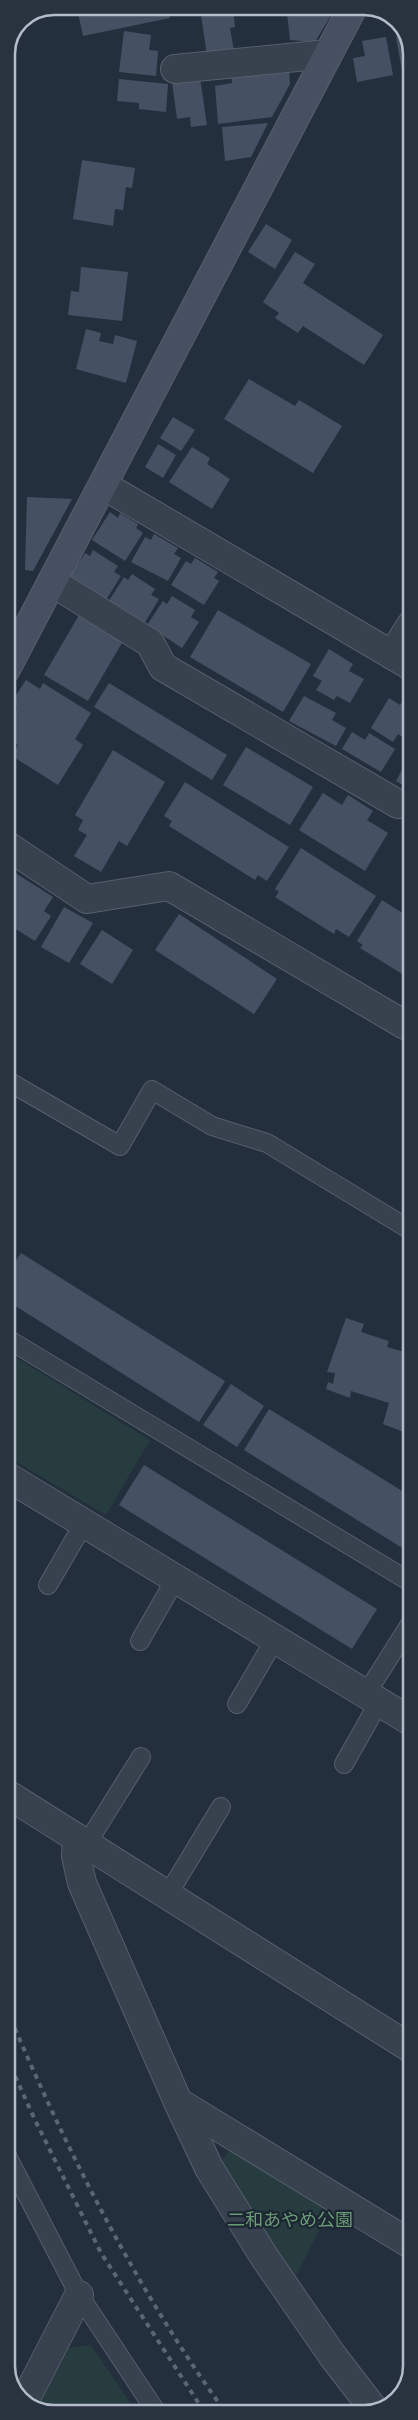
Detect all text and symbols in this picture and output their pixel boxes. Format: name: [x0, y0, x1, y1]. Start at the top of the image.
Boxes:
park label: 二和あやめ公園: [227, 2209, 353, 2231]

